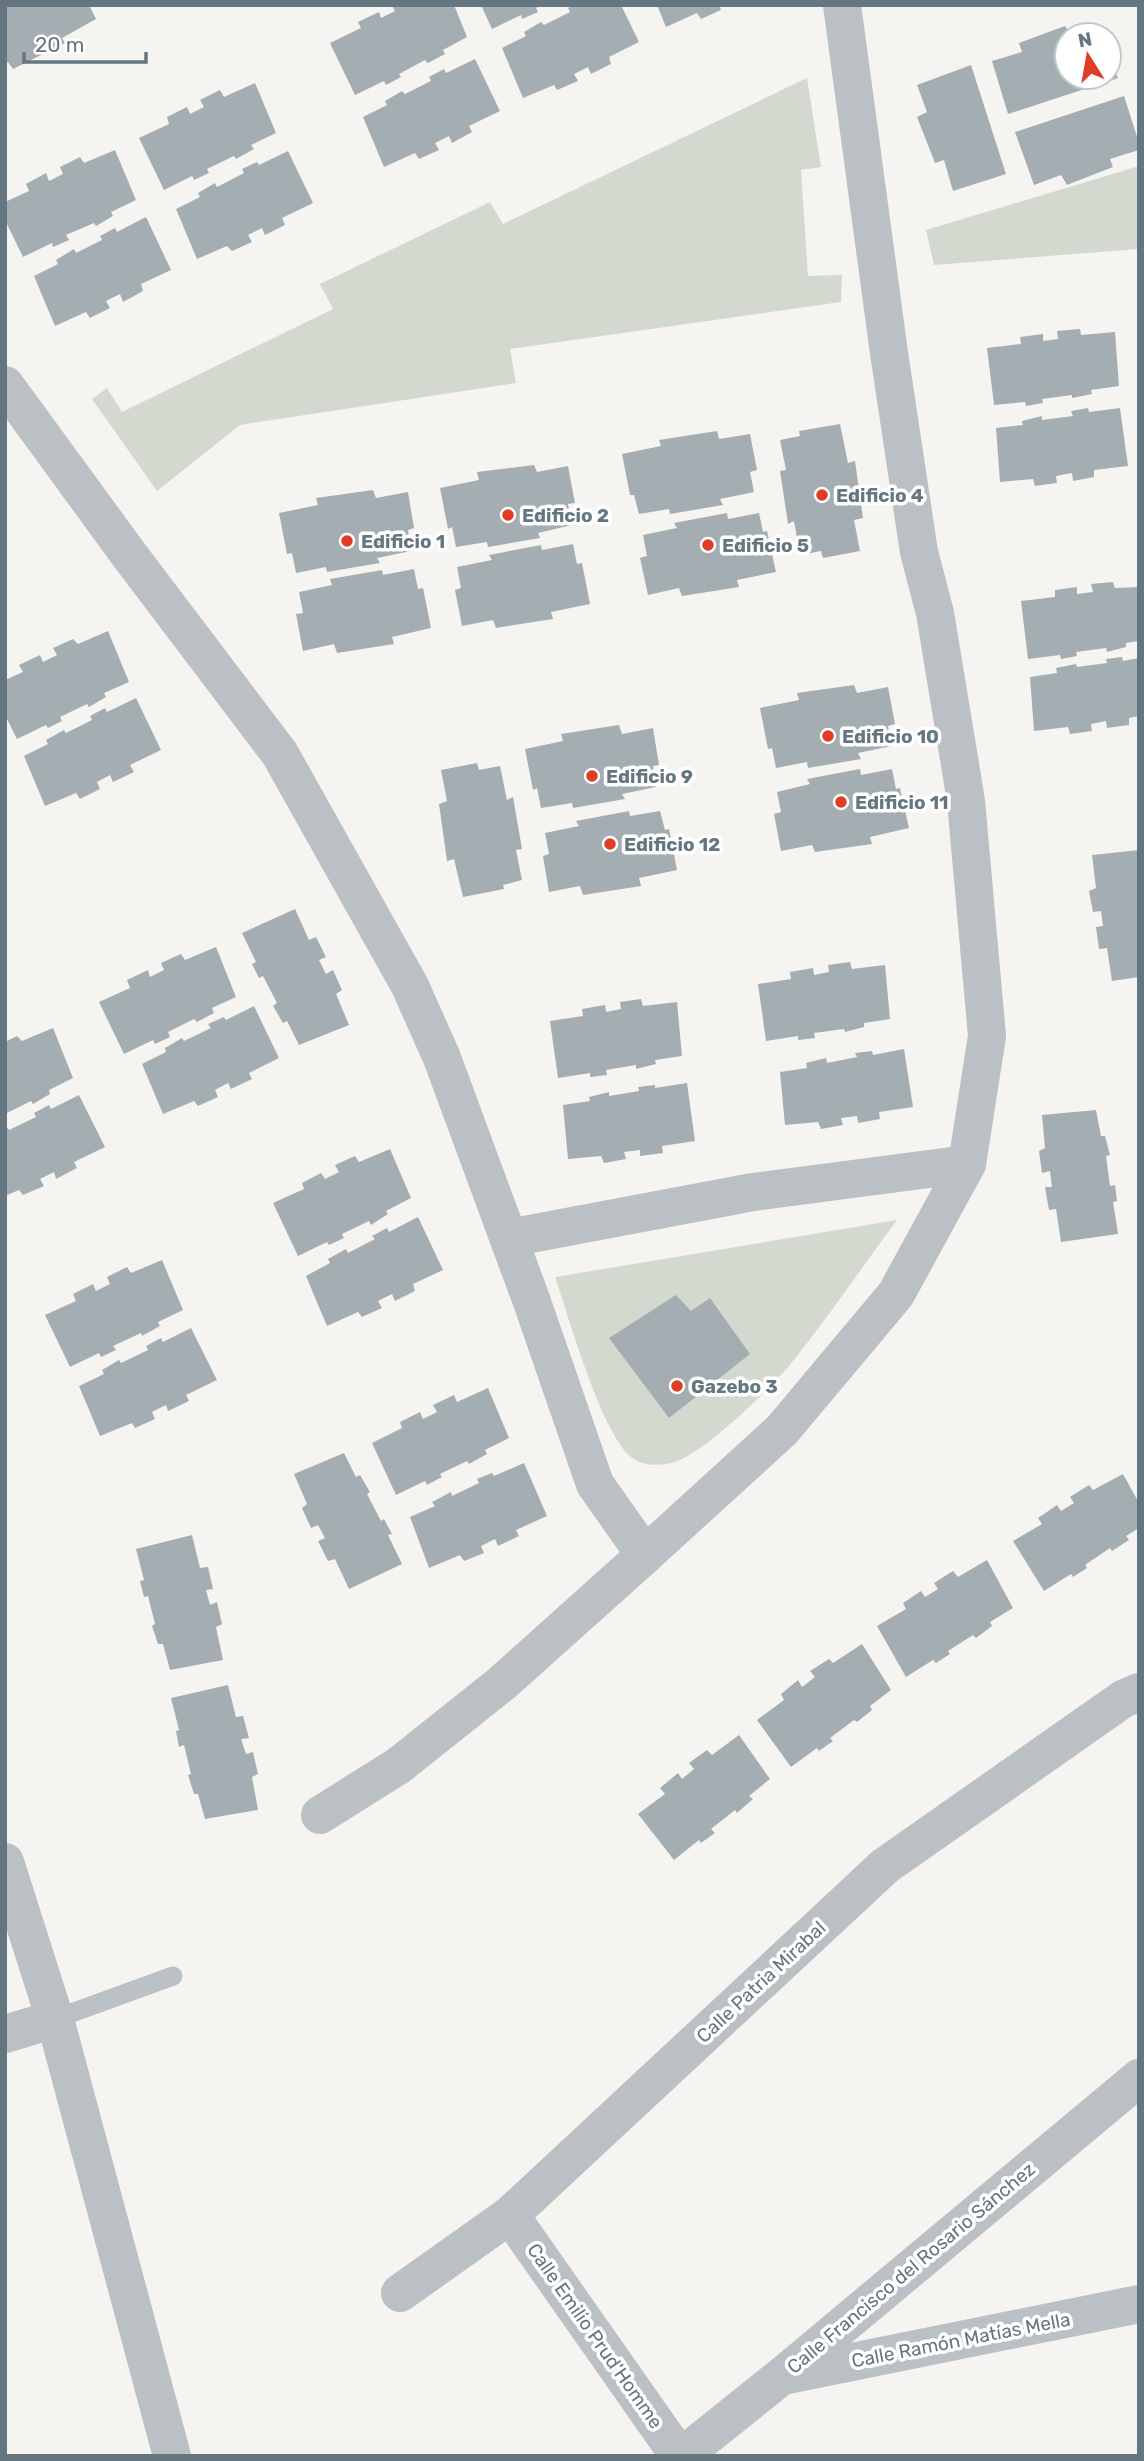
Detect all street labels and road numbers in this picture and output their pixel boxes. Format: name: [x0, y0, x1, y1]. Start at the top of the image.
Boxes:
street label: Calle Patria Mirabal: [692, 1916, 830, 2048]
street label: Calle Francisco del Rosario Sánchez: [782, 2157, 1040, 2379]
street label: Calle Emilio Prud'Homme: [522, 2239, 668, 2433]
street label: Calle Ramón Matías Mella: [850, 2307, 1072, 2373]

